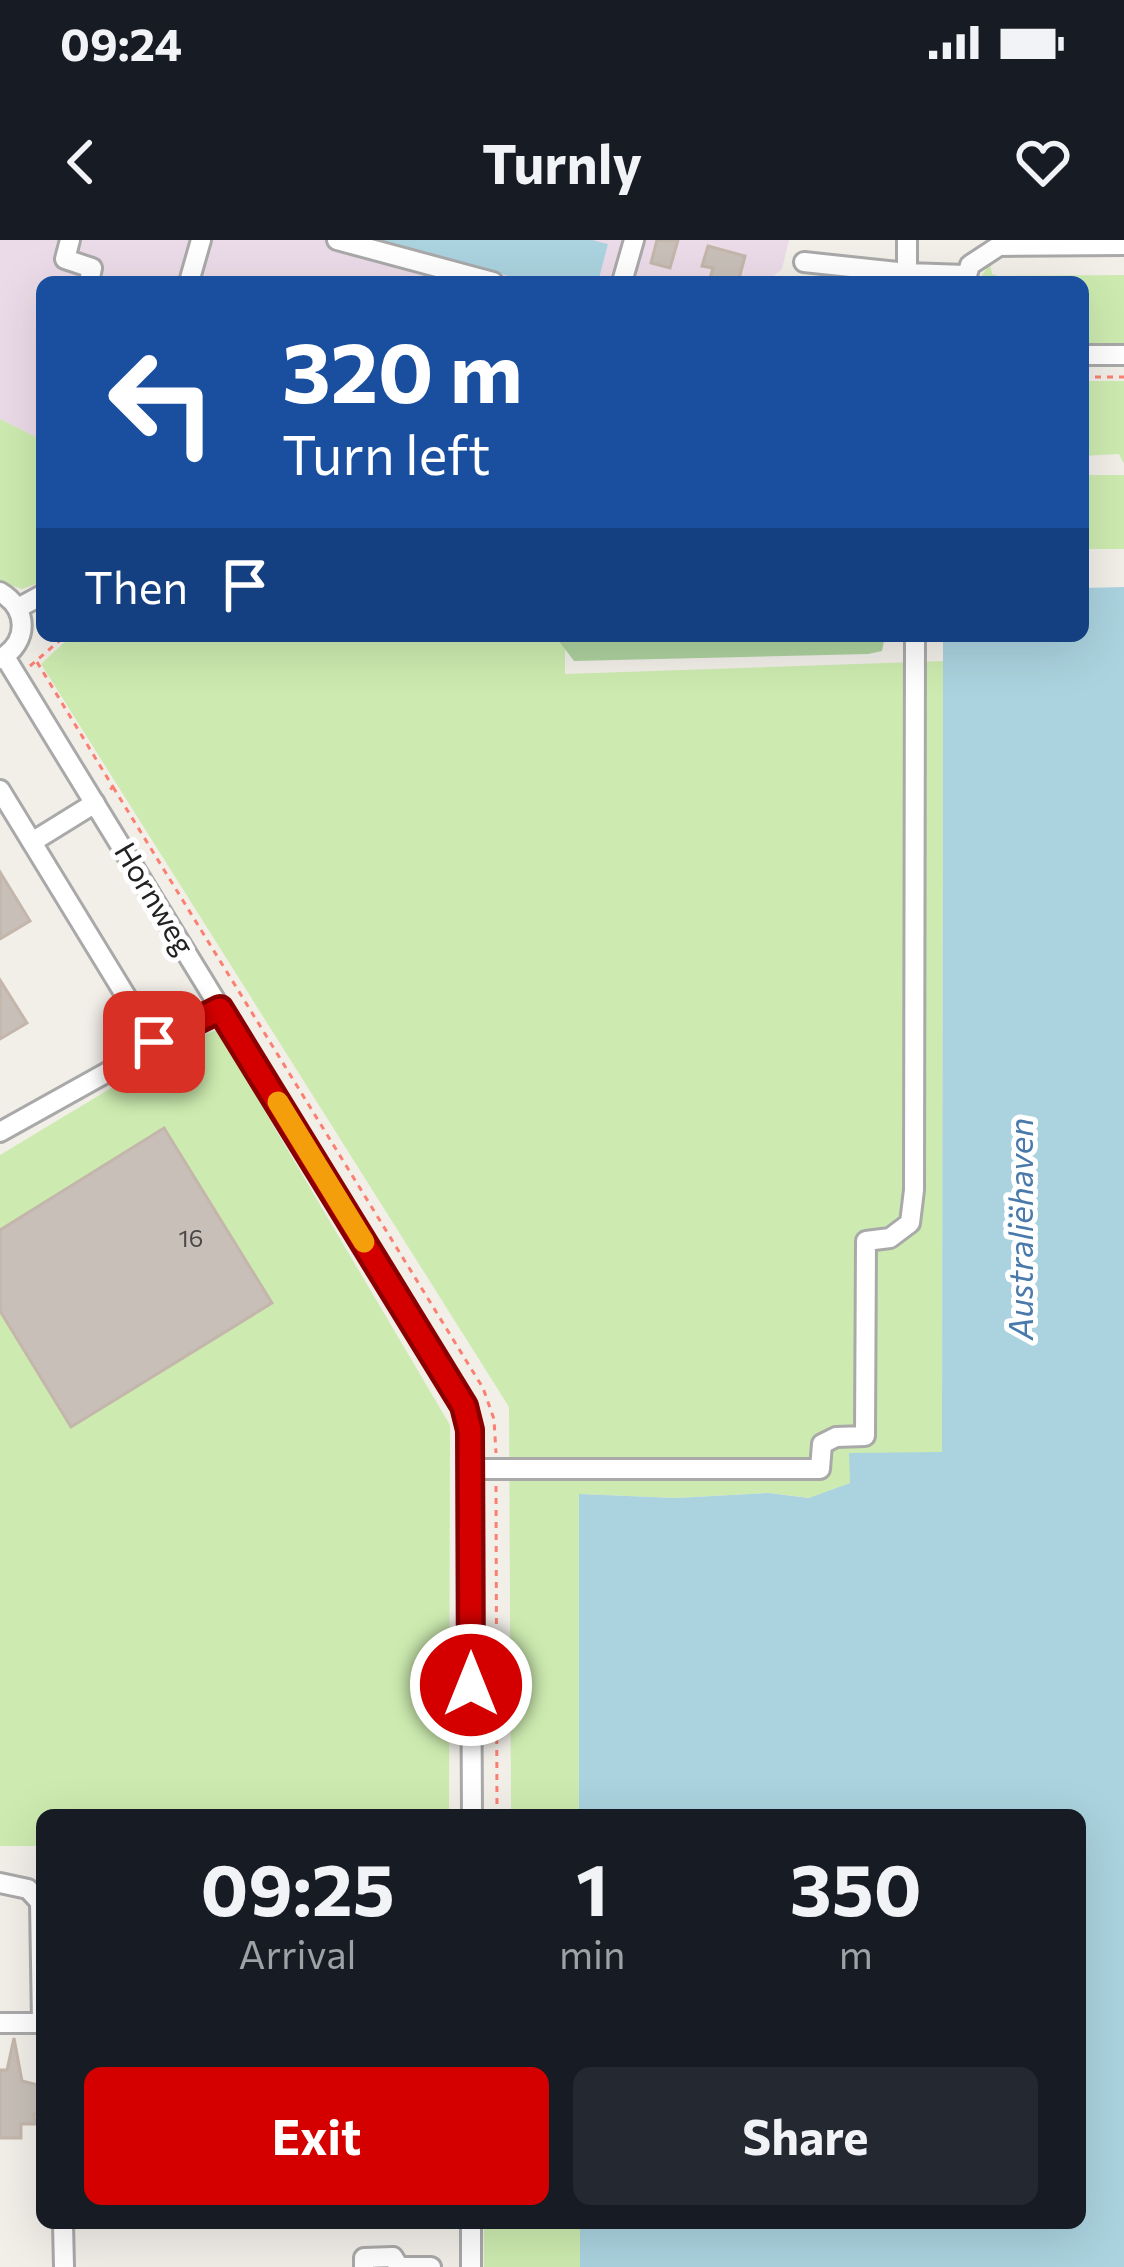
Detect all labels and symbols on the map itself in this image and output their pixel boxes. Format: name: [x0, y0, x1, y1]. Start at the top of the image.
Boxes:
street label: Hornweg: [108, 835, 204, 961]
pin: [103, 991, 205, 1093]
water label: Australiëhaven: [999, 1118, 1040, 1341]
house number: 16: [179, 1223, 203, 1252]
position arrow: [408, 1622, 534, 1748]

